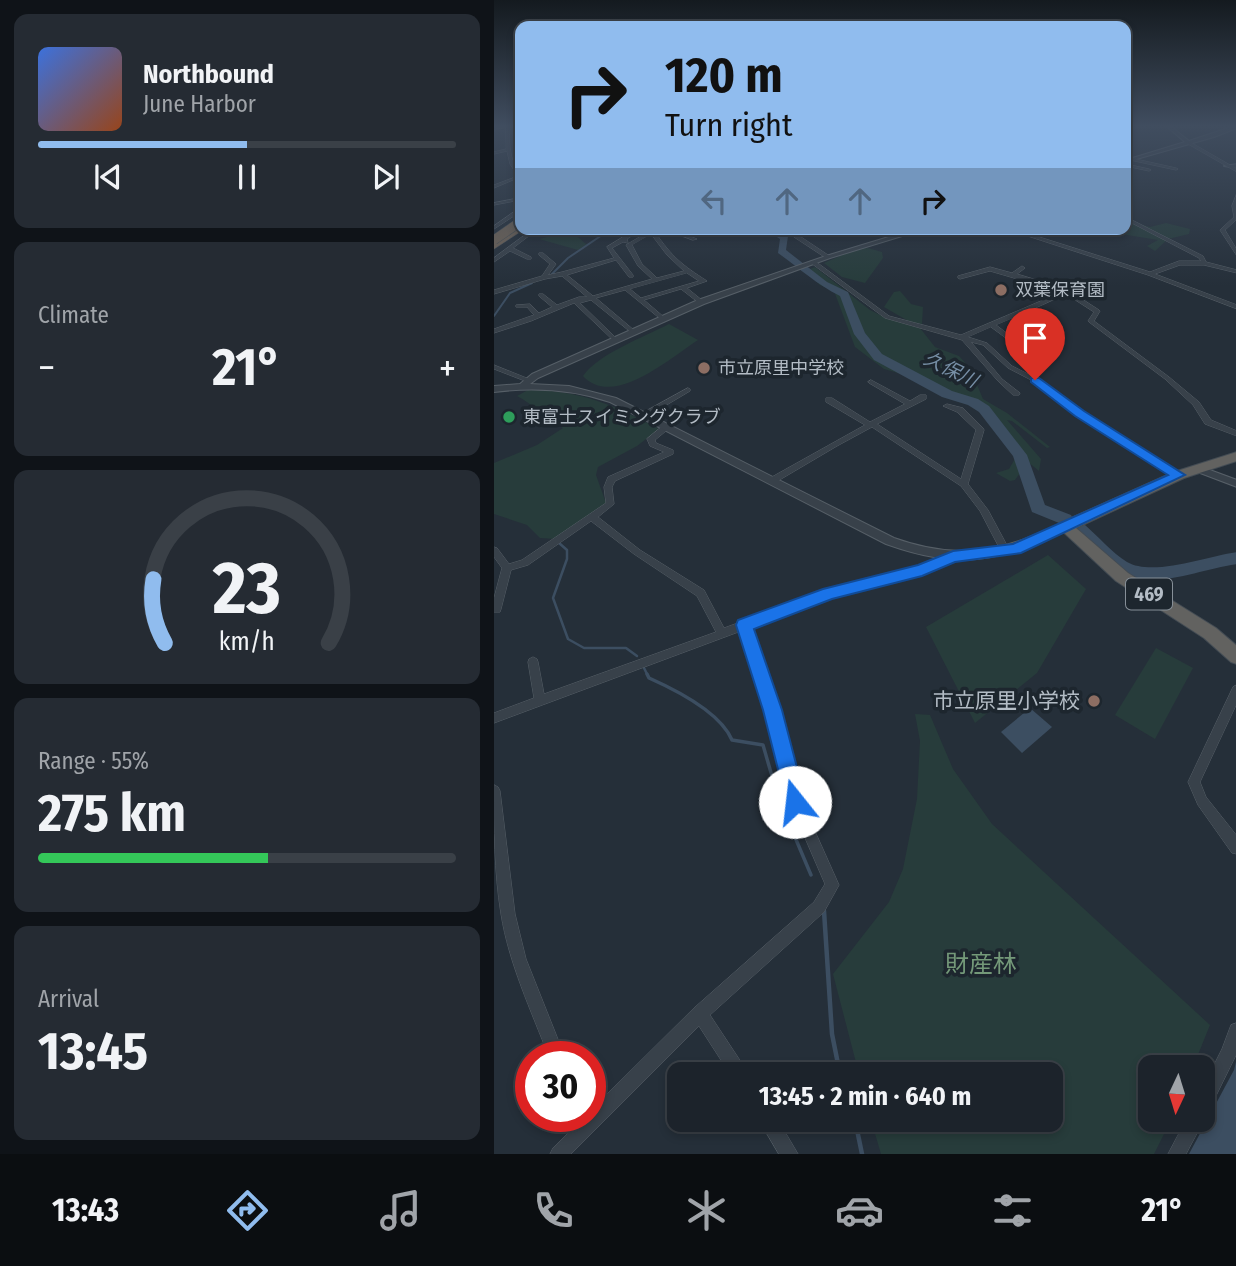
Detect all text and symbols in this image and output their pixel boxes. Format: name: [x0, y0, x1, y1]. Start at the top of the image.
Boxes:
text: 120 m: [665, 46, 783, 105]
icon: right: [550, 49, 641, 140]
text: Northbound: [143, 59, 274, 90]
text: June Harbor: [143, 90, 256, 118]
text: Turn right: [665, 106, 792, 144]
icon: previous: [89, 158, 127, 196]
icon: pause: [228, 158, 266, 196]
icon: next: [367, 158, 405, 196]
icon: left: [695, 182, 733, 220]
icon: ahead: [768, 182, 806, 220]
icon: ahead: [841, 182, 879, 220]
icon: right: [914, 182, 952, 220]
place label: 双葉保育園: [1015, 279, 1105, 301]
marker: 双葉保育園: [993, 282, 1009, 298]
text: Climate: [38, 301, 109, 329]
pin: [1005, 308, 1065, 380]
icon: arrive: [1016, 319, 1054, 357]
text: 21°: [212, 336, 282, 399]
text: −: [38, 345, 55, 391]
text: +: [439, 345, 456, 391]
water label: 久保川: [920, 347, 983, 393]
place label: 市立原里中学校: [718, 357, 844, 379]
marker: 市立原里中学校: [696, 360, 712, 376]
place label: 東富士スイミングクラブ: [523, 406, 721, 428]
marker: 東富士スイミングクラブ: [501, 409, 517, 425]
text: 23: [212, 545, 281, 632]
road number: 469: [1126, 579, 1172, 610]
text: km/h: [219, 627, 275, 657]
place label: 市立原里小学校: [933, 688, 1080, 714]
marker: 市立原里小学校: [1086, 693, 1102, 709]
text: Range · 55%: [38, 747, 149, 775]
position arrow: [758, 765, 832, 839]
text: 275 km: [38, 782, 186, 845]
park label: 財産林: [945, 950, 1017, 978]
text: Arrival: [38, 985, 99, 1013]
text: 13:45: [38, 1020, 148, 1083]
speed limit sign: 30: [515, 1041, 606, 1132]
north arrow: [1138, 1055, 1215, 1132]
map controls: [1138, 1055, 1215, 1132]
text: 13:45 · 2 min · 640 m: [759, 1081, 971, 1112]
icon: directions: [223, 1186, 272, 1235]
icon: music: [376, 1186, 425, 1235]
icon: phone: [529, 1186, 578, 1235]
icon: climate: [682, 1186, 731, 1235]
icon: car: [835, 1186, 884, 1235]
icon: filters: [988, 1186, 1037, 1235]
text: 13:43: [52, 1191, 119, 1229]
text: 21°: [1141, 1191, 1184, 1229]

